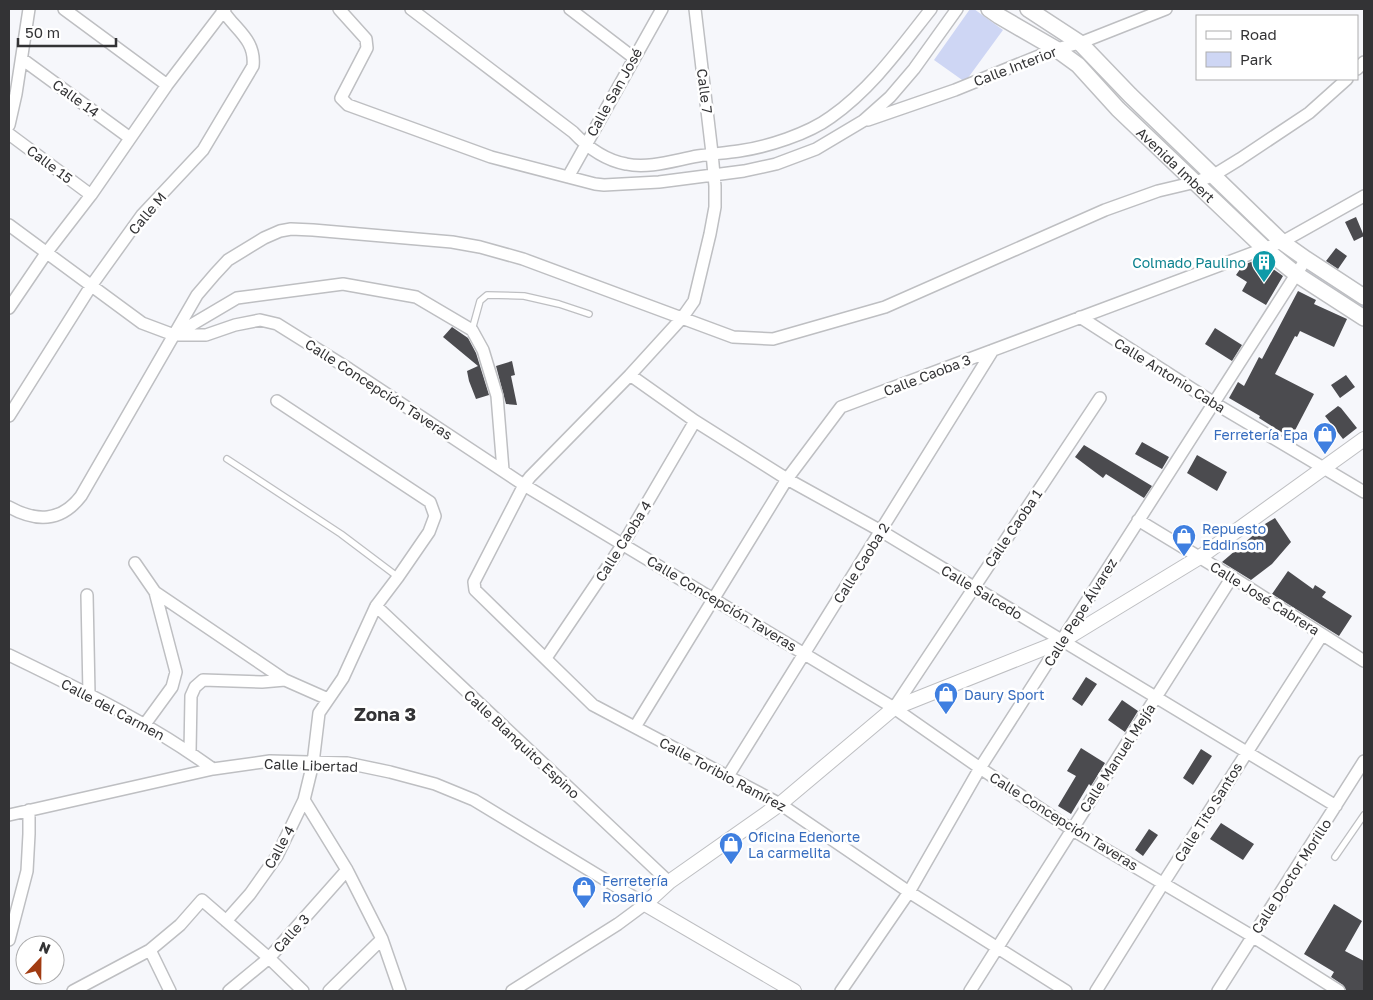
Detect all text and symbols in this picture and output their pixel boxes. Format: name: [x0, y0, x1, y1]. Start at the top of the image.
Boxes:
scale bar: [18, 15, 115, 47]
legend: [1196, 15, 1358, 80]
text: 50 m: [25, 23, 60, 41]
text: Road: [1240, 25, 1277, 43]
street label: Calle Interior: [971, 42, 1059, 90]
street label: Calle San José: [583, 45, 645, 139]
text: Park: [1240, 50, 1273, 68]
street label: Calle 7: [694, 67, 716, 115]
street label: Calle 14: [49, 75, 103, 121]
street label: Avenida Imbert: [1133, 123, 1219, 206]
street label: Calle 15: [24, 141, 76, 187]
street label: Calle M: [124, 188, 170, 238]
building icon: Colmado Paulino: [1251, 249, 1277, 283]
place label: Colmado Paulino: [1132, 254, 1246, 271]
street label: Calle Antonio Caba: [1111, 334, 1229, 416]
street label: Calle Concepción Taveras: [302, 335, 456, 443]
street label: Calle Caoba 3: [881, 351, 973, 399]
shop icon: Ferretería Epa: [1312, 421, 1338, 455]
place label: Ferretería Epa: [1213, 426, 1308, 443]
street label: Calle Caoba 1: [981, 486, 1045, 570]
street label: Calle Caoba 4: [591, 497, 655, 585]
street label: Calle Caoba 2: [829, 520, 893, 606]
place label: Repuesto Eddinson: [1202, 520, 1266, 553]
shop icon: Repuesto Eddinson: [1171, 523, 1197, 557]
street label: Calle Concepción Taveras: [644, 551, 800, 655]
street label: Calle Pepe Álvarez: [1040, 555, 1120, 669]
street label: Calle José Cabrera: [1207, 557, 1323, 639]
street label: Calle Salcedo: [938, 561, 1026, 623]
street label: Calle del Carmen: [58, 675, 168, 743]
shop icon: Daury Sport: [933, 681, 959, 715]
street label: Calle Blanquito Espino: [461, 686, 583, 802]
place label: Daury Sport: [964, 686, 1045, 703]
street label: Calle Manuel Mejía: [1075, 700, 1159, 816]
district label: Zona 3: [354, 702, 416, 725]
street label: Calle Toribio Ramírez: [657, 733, 789, 815]
street label: Calle Libertad: [264, 755, 358, 775]
street label: Calle Tito Santos: [1170, 759, 1246, 865]
street label: Calle Concepción Taveras: [987, 768, 1141, 874]
street label: Calle Doctor Morillo: [1248, 815, 1334, 937]
street label: Calle 4: [260, 823, 298, 871]
place label: Oficina Edenorte La carmelita: [748, 828, 860, 861]
shop icon: Oficina Edenorte La carmelita: [718, 831, 744, 865]
place label: Ferretería Rosario: [602, 872, 668, 905]
shop icon: Ferretería Rosario: [571, 875, 597, 909]
street label: Calle 3: [269, 910, 313, 956]
north arrow: [15, 935, 65, 985]
text: N: [37, 938, 53, 957]

